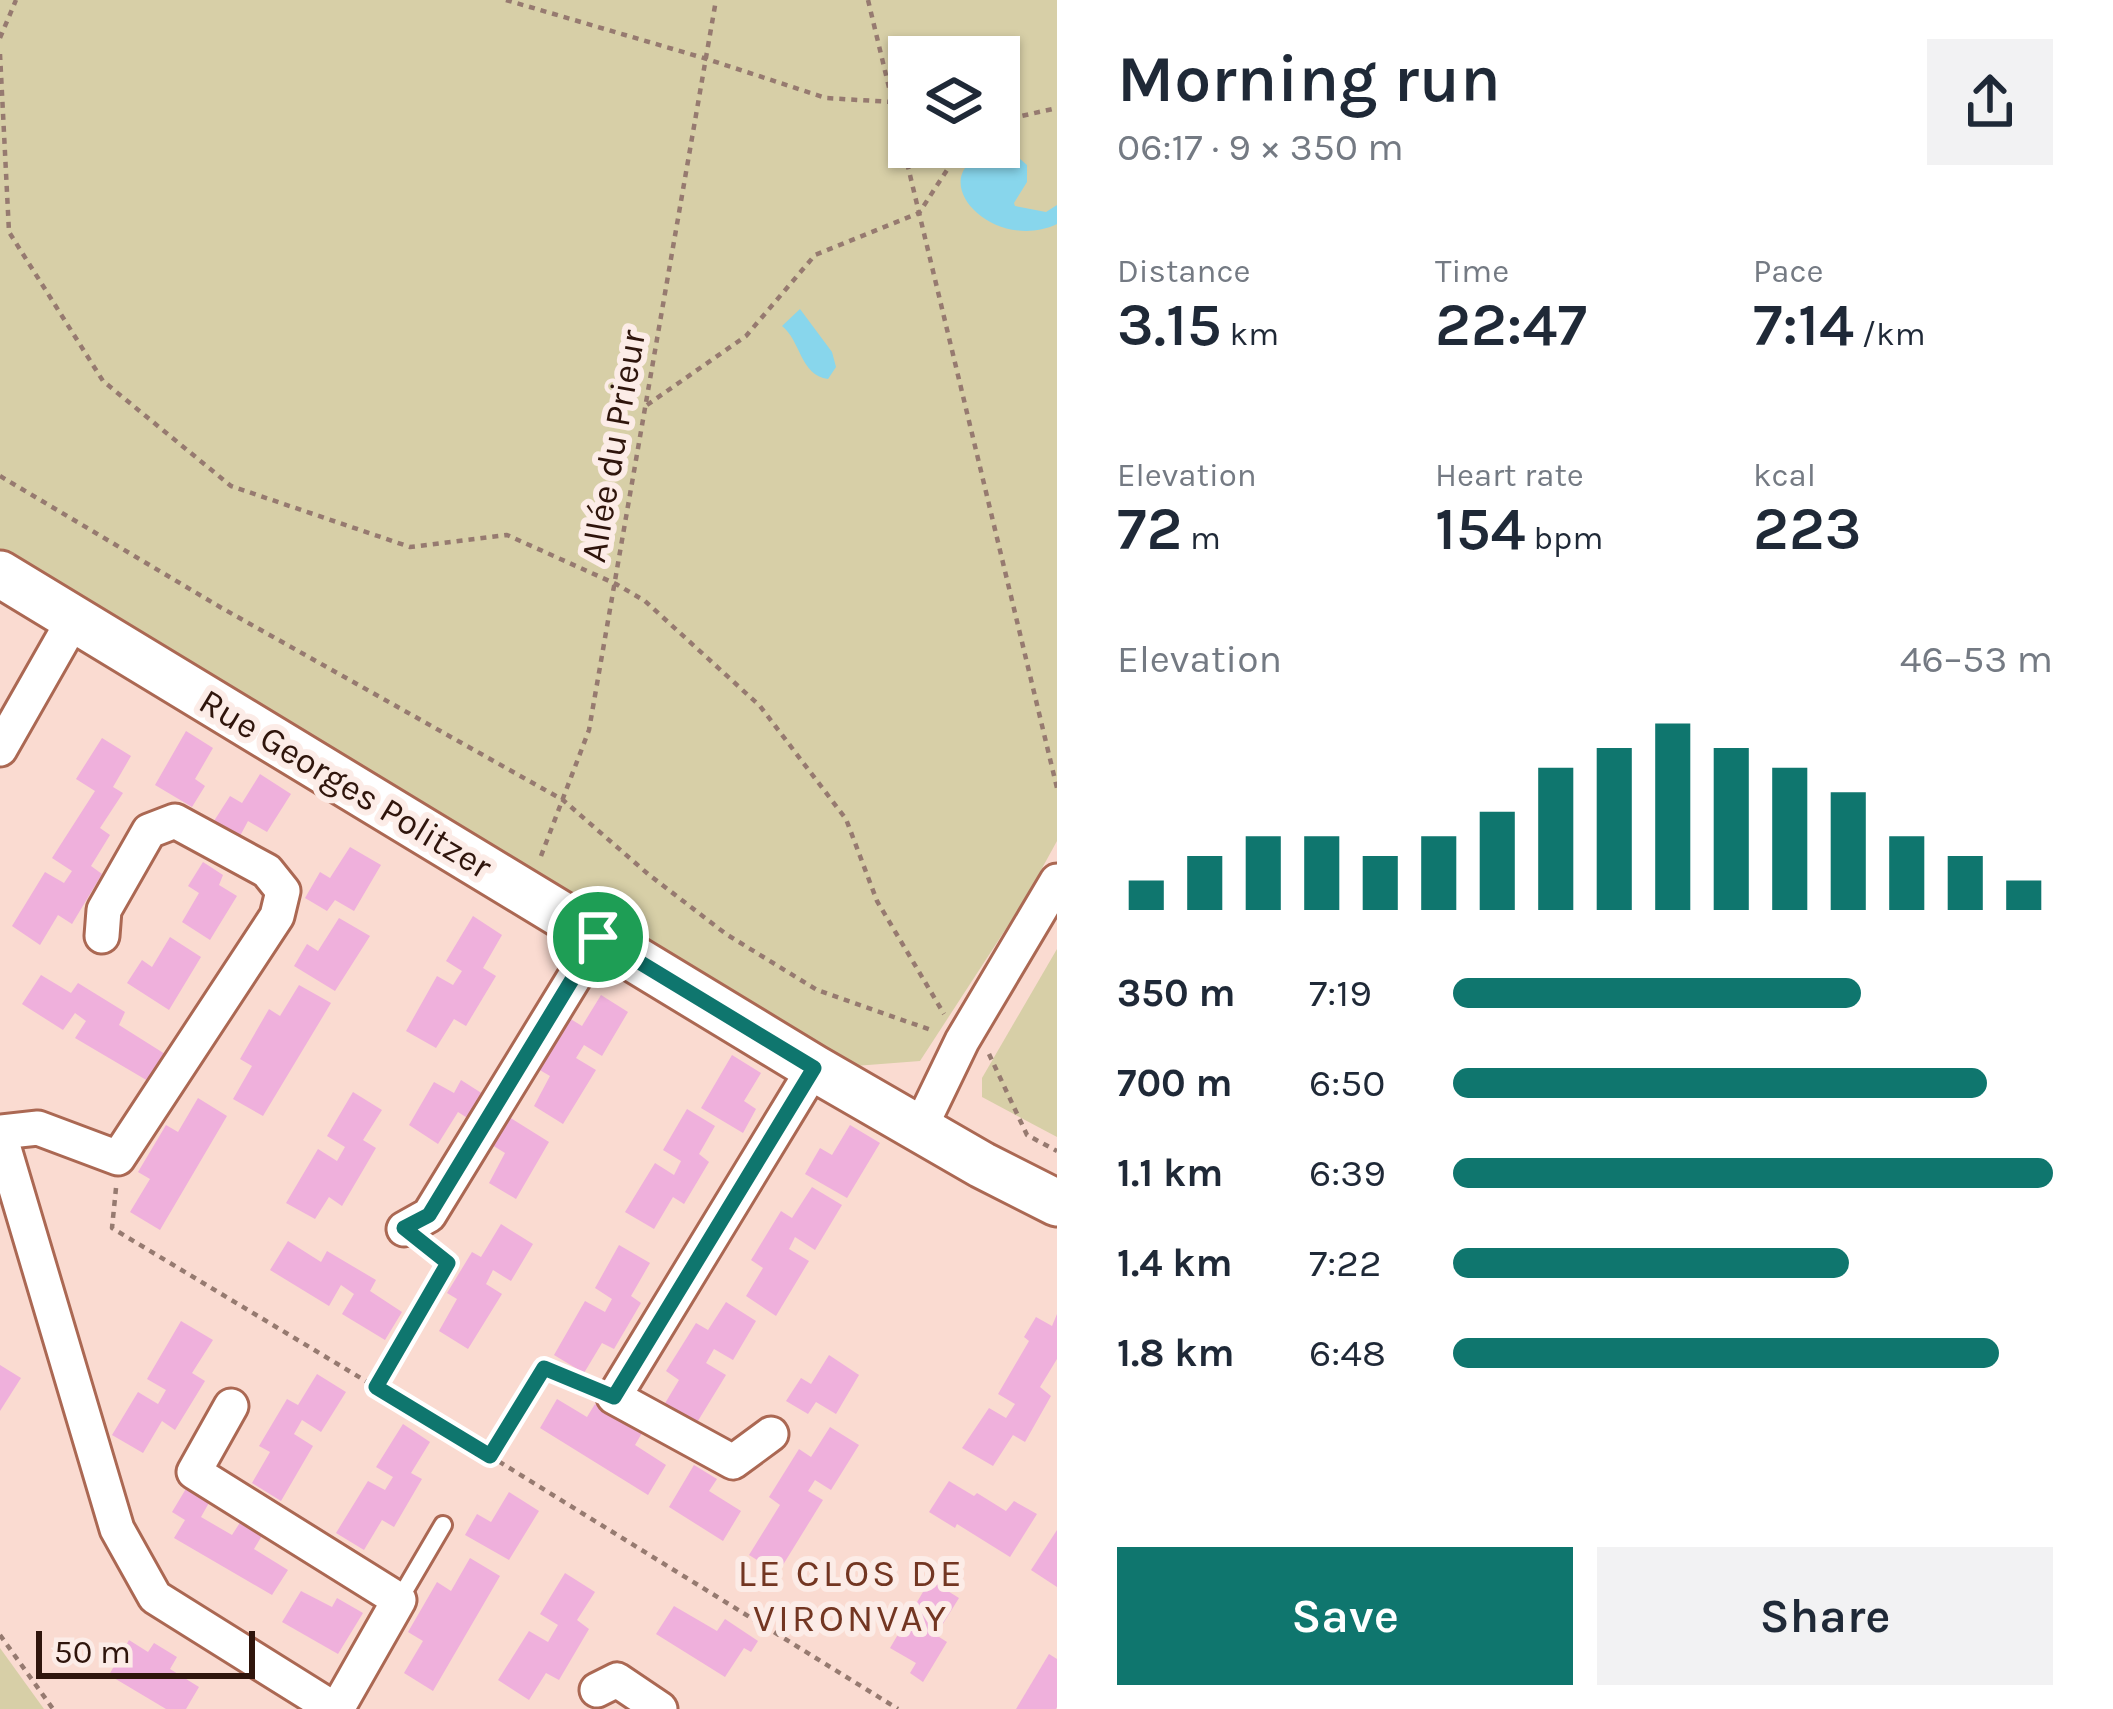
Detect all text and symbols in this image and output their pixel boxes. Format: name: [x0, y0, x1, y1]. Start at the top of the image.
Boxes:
map controls: [888, 36, 1020, 168]
button: layers: [888, 36, 1020, 168]
button: share: [1927, 39, 2053, 165]
text: Morning run: [1117, 40, 1501, 118]
text: 06:17 · 9 × 350 m: [1117, 124, 1404, 170]
text: Distance: [1117, 252, 1250, 290]
text: Time: [1435, 252, 1509, 290]
text: Pace: [1753, 252, 1823, 290]
text: 3.15: [1117, 290, 1222, 360]
text: 22:47: [1435, 290, 1587, 360]
text: 7:14: [1753, 290, 1854, 360]
text: km: [1222, 315, 1279, 353]
text: /km: [1854, 315, 1926, 353]
street label: Allée du Prieur: [572, 326, 654, 566]
text: Elevation: [1117, 456, 1257, 494]
text: Heart rate: [1435, 456, 1584, 494]
text: kcal: [1753, 456, 1816, 494]
text: 72: [1117, 494, 1182, 564]
text: 154: [1435, 494, 1526, 564]
text: 223: [1753, 494, 1862, 564]
text: m: [1182, 519, 1221, 557]
text: bpm: [1526, 519, 1603, 557]
text: Elevation: [1117, 636, 1282, 682]
text: 46–53 m: [1900, 636, 2053, 682]
street label: Rue Georges Politzer: [192, 680, 500, 888]
pin: [547, 886, 649, 988]
icon: arrive: [565, 904, 631, 970]
text: 350 m: [1117, 970, 1236, 1016]
text: 7:19: [1309, 970, 1372, 1016]
text: 700 m: [1117, 1060, 1233, 1106]
text: 6:50: [1309, 1060, 1385, 1106]
text: 1.1 km: [1117, 1150, 1223, 1196]
text: 6:39: [1309, 1150, 1386, 1196]
text: 1.4 km: [1117, 1240, 1232, 1286]
text: 7:22: [1309, 1240, 1382, 1286]
text: 1.8 km: [1117, 1330, 1234, 1376]
text: 6:48: [1309, 1330, 1386, 1376]
button: Save: [1117, 1547, 1573, 1685]
button: Share: [1597, 1547, 2053, 1685]
district label: LE CLOS DE VIRONVAY: [737, 1550, 965, 1641]
scale bar: [36, 1625, 255, 1678]
text: 50 m: [54, 1633, 131, 1671]

